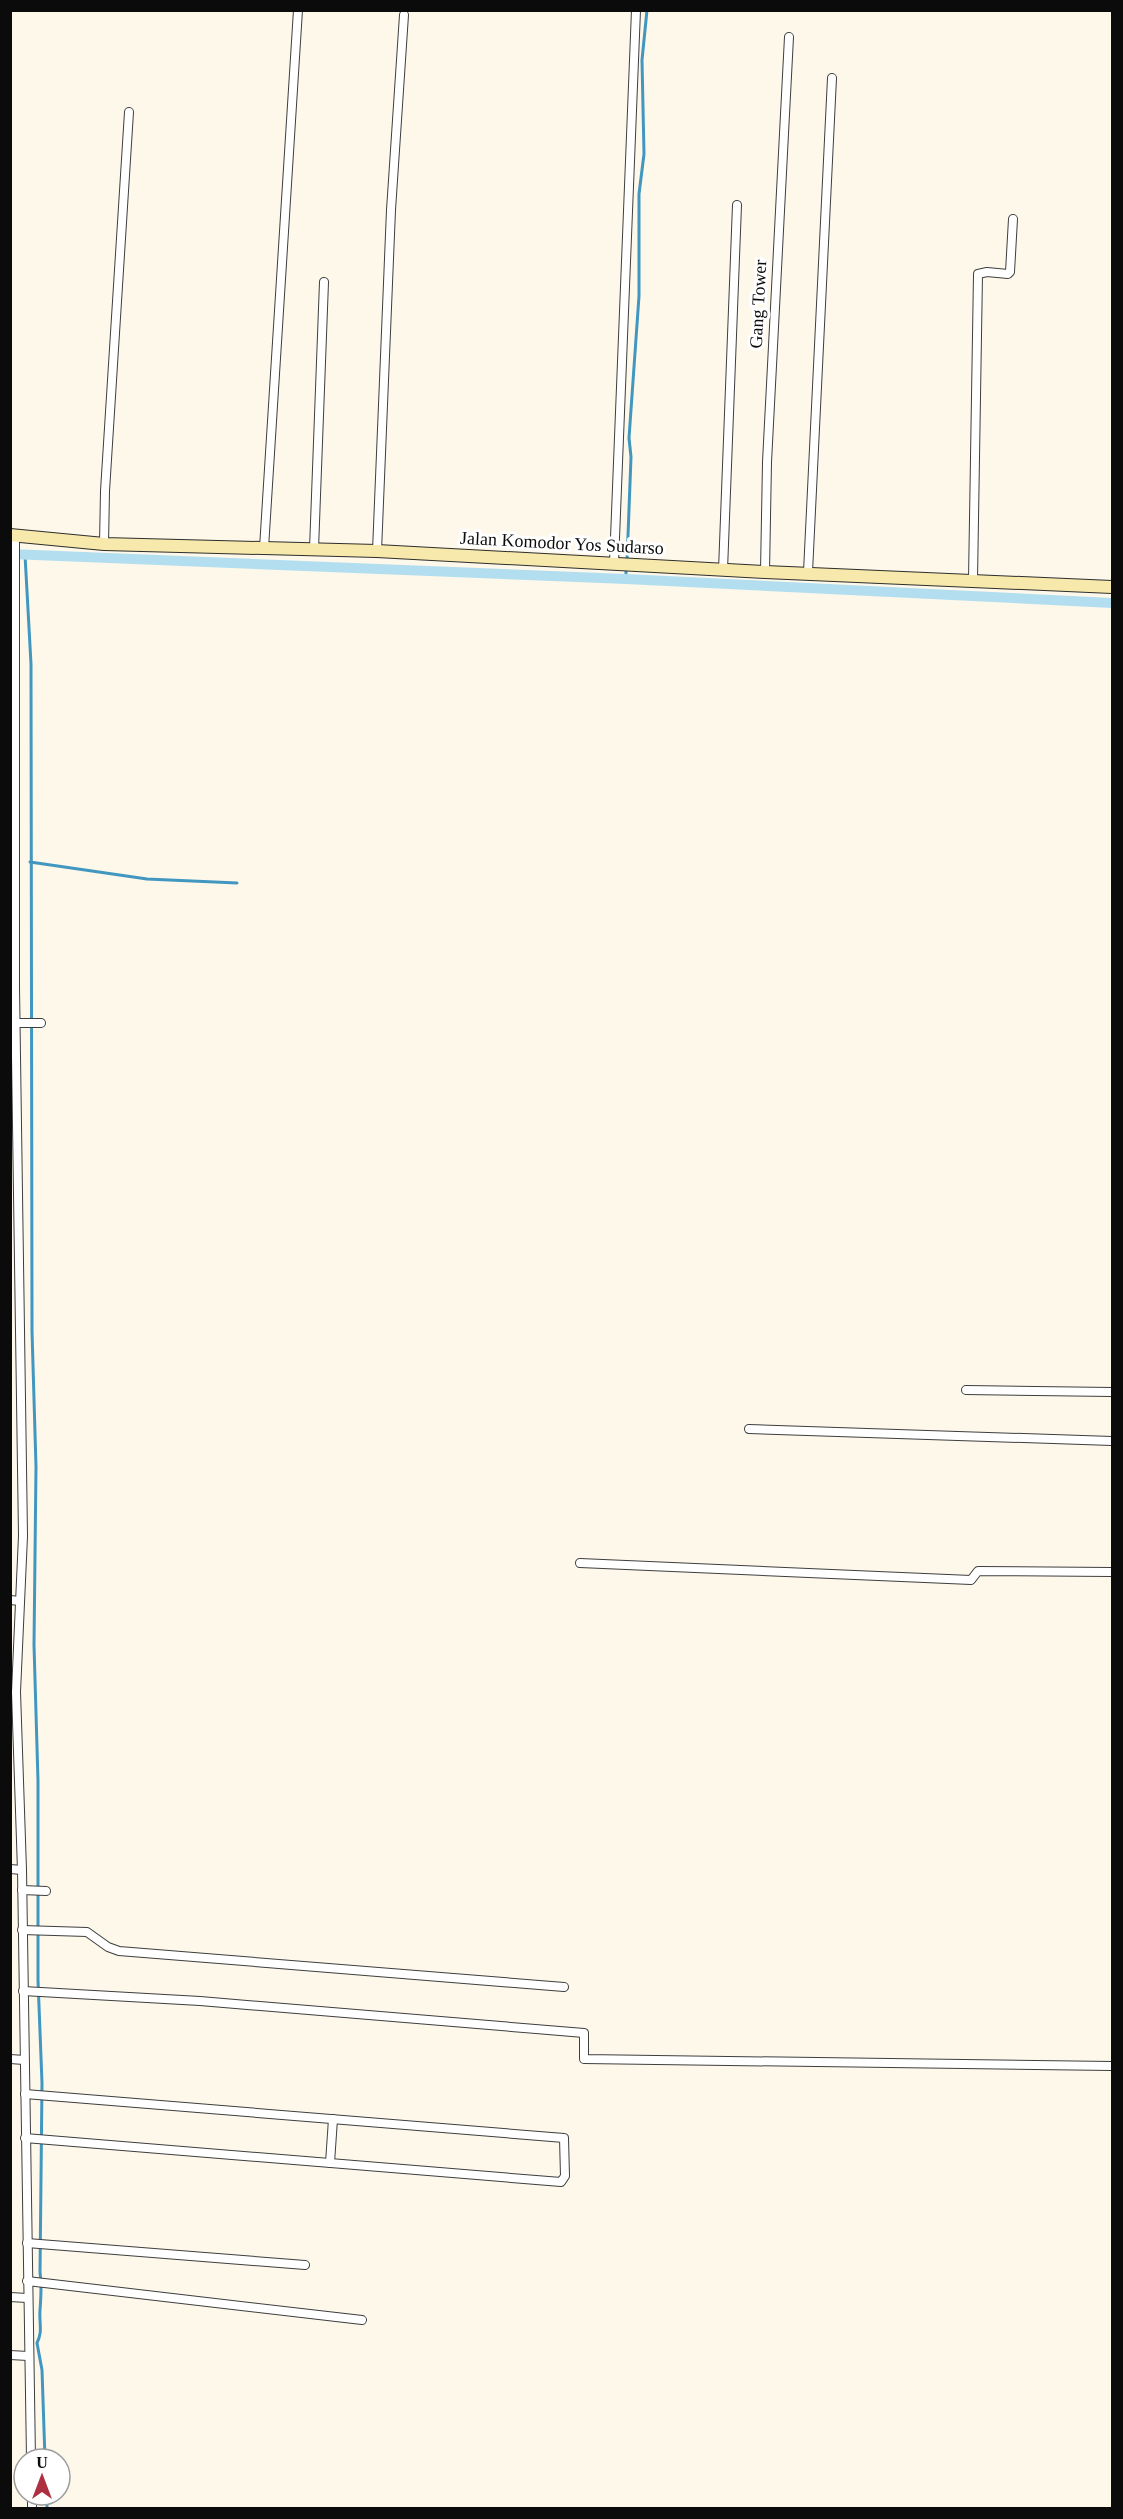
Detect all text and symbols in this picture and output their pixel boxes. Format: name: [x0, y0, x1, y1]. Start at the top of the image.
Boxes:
street label: Gang Tower: [746, 259, 770, 349]
street label: Jalan Komodor Yos Sudarso: [460, 528, 664, 558]
north arrow: [12, 2447, 72, 2507]
text: U: [36, 2454, 48, 2471]

